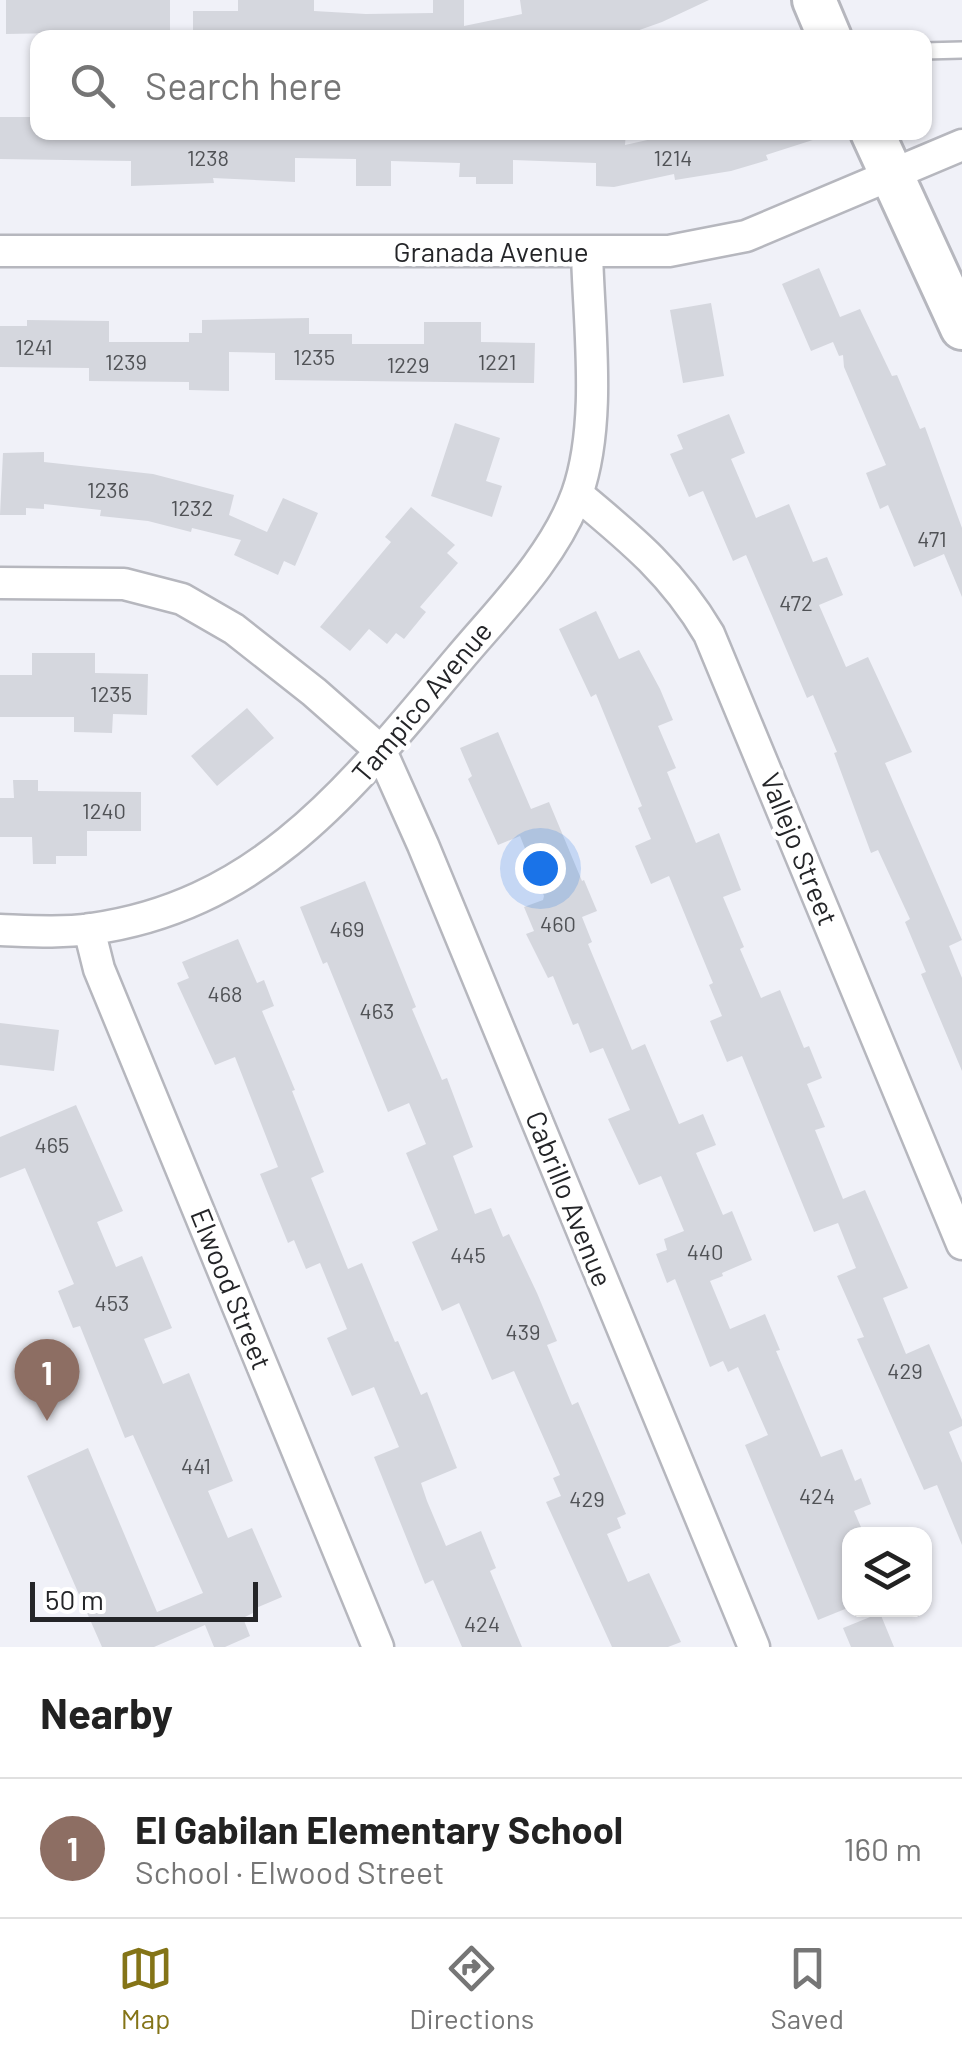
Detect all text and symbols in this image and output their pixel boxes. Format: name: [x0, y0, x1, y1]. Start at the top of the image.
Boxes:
search box: [30, 30, 932, 140]
icon: search: [65, 58, 120, 113]
text: Search here: [145, 62, 343, 108]
house number: 1238: [187, 144, 229, 170]
house number: 1214: [653, 144, 693, 170]
street label: Granada Avenue: [393, 234, 589, 268]
house number: 1241: [15, 333, 53, 359]
house number: 1235: [293, 343, 335, 369]
house number: 1239: [105, 348, 147, 374]
house number: 1221: [478, 348, 516, 374]
house number: 1229: [387, 351, 429, 377]
house number: 1236: [87, 476, 129, 502]
house number: 1232: [171, 494, 213, 520]
house number: 471: [917, 525, 947, 551]
house number: 472: [779, 589, 813, 615]
street label: Tampico Avenue: [344, 614, 499, 789]
house number: 1235: [90, 680, 132, 706]
street label: Vallejo Street: [754, 767, 846, 930]
house number: 1240: [82, 797, 126, 823]
your location: [515, 843, 566, 894]
house number: 460: [540, 910, 576, 936]
house number: 469: [330, 915, 364, 941]
house number: 468: [208, 980, 242, 1006]
house number: 463: [360, 997, 394, 1023]
street label: Cabrillo Avenue: [519, 1106, 621, 1291]
house number: 465: [35, 1131, 69, 1157]
street label: Elwood Street: [184, 1203, 280, 1374]
house number: 440: [687, 1238, 723, 1264]
house number: 445: [450, 1241, 486, 1267]
house number: 453: [95, 1289, 129, 1315]
house number: 439: [506, 1318, 540, 1344]
pin: 1: [15, 1338, 80, 1421]
house number: 429: [887, 1357, 923, 1383]
house number: 441: [181, 1452, 211, 1478]
house number: 424: [799, 1482, 835, 1508]
house number: 429: [569, 1485, 605, 1511]
map controls: [842, 1527, 932, 1617]
button: layers: [842, 1527, 932, 1617]
scale bar: [30, 1577, 258, 1622]
text: 50 m: [45, 1582, 104, 1616]
house number: 424: [464, 1610, 500, 1636]
text: Nearby: [40, 1687, 173, 1737]
text: El Gabilan Elementary School: [135, 1806, 623, 1852]
text: 1: [67, 1829, 78, 1867]
text: 160 m: [843, 1829, 922, 1867]
text: School · Elwood Street: [135, 1852, 444, 1890]
tab: Map: [118, 1941, 173, 2035]
tab: Directions: [409, 1941, 534, 2035]
tab: Saved: [770, 1941, 844, 2035]

